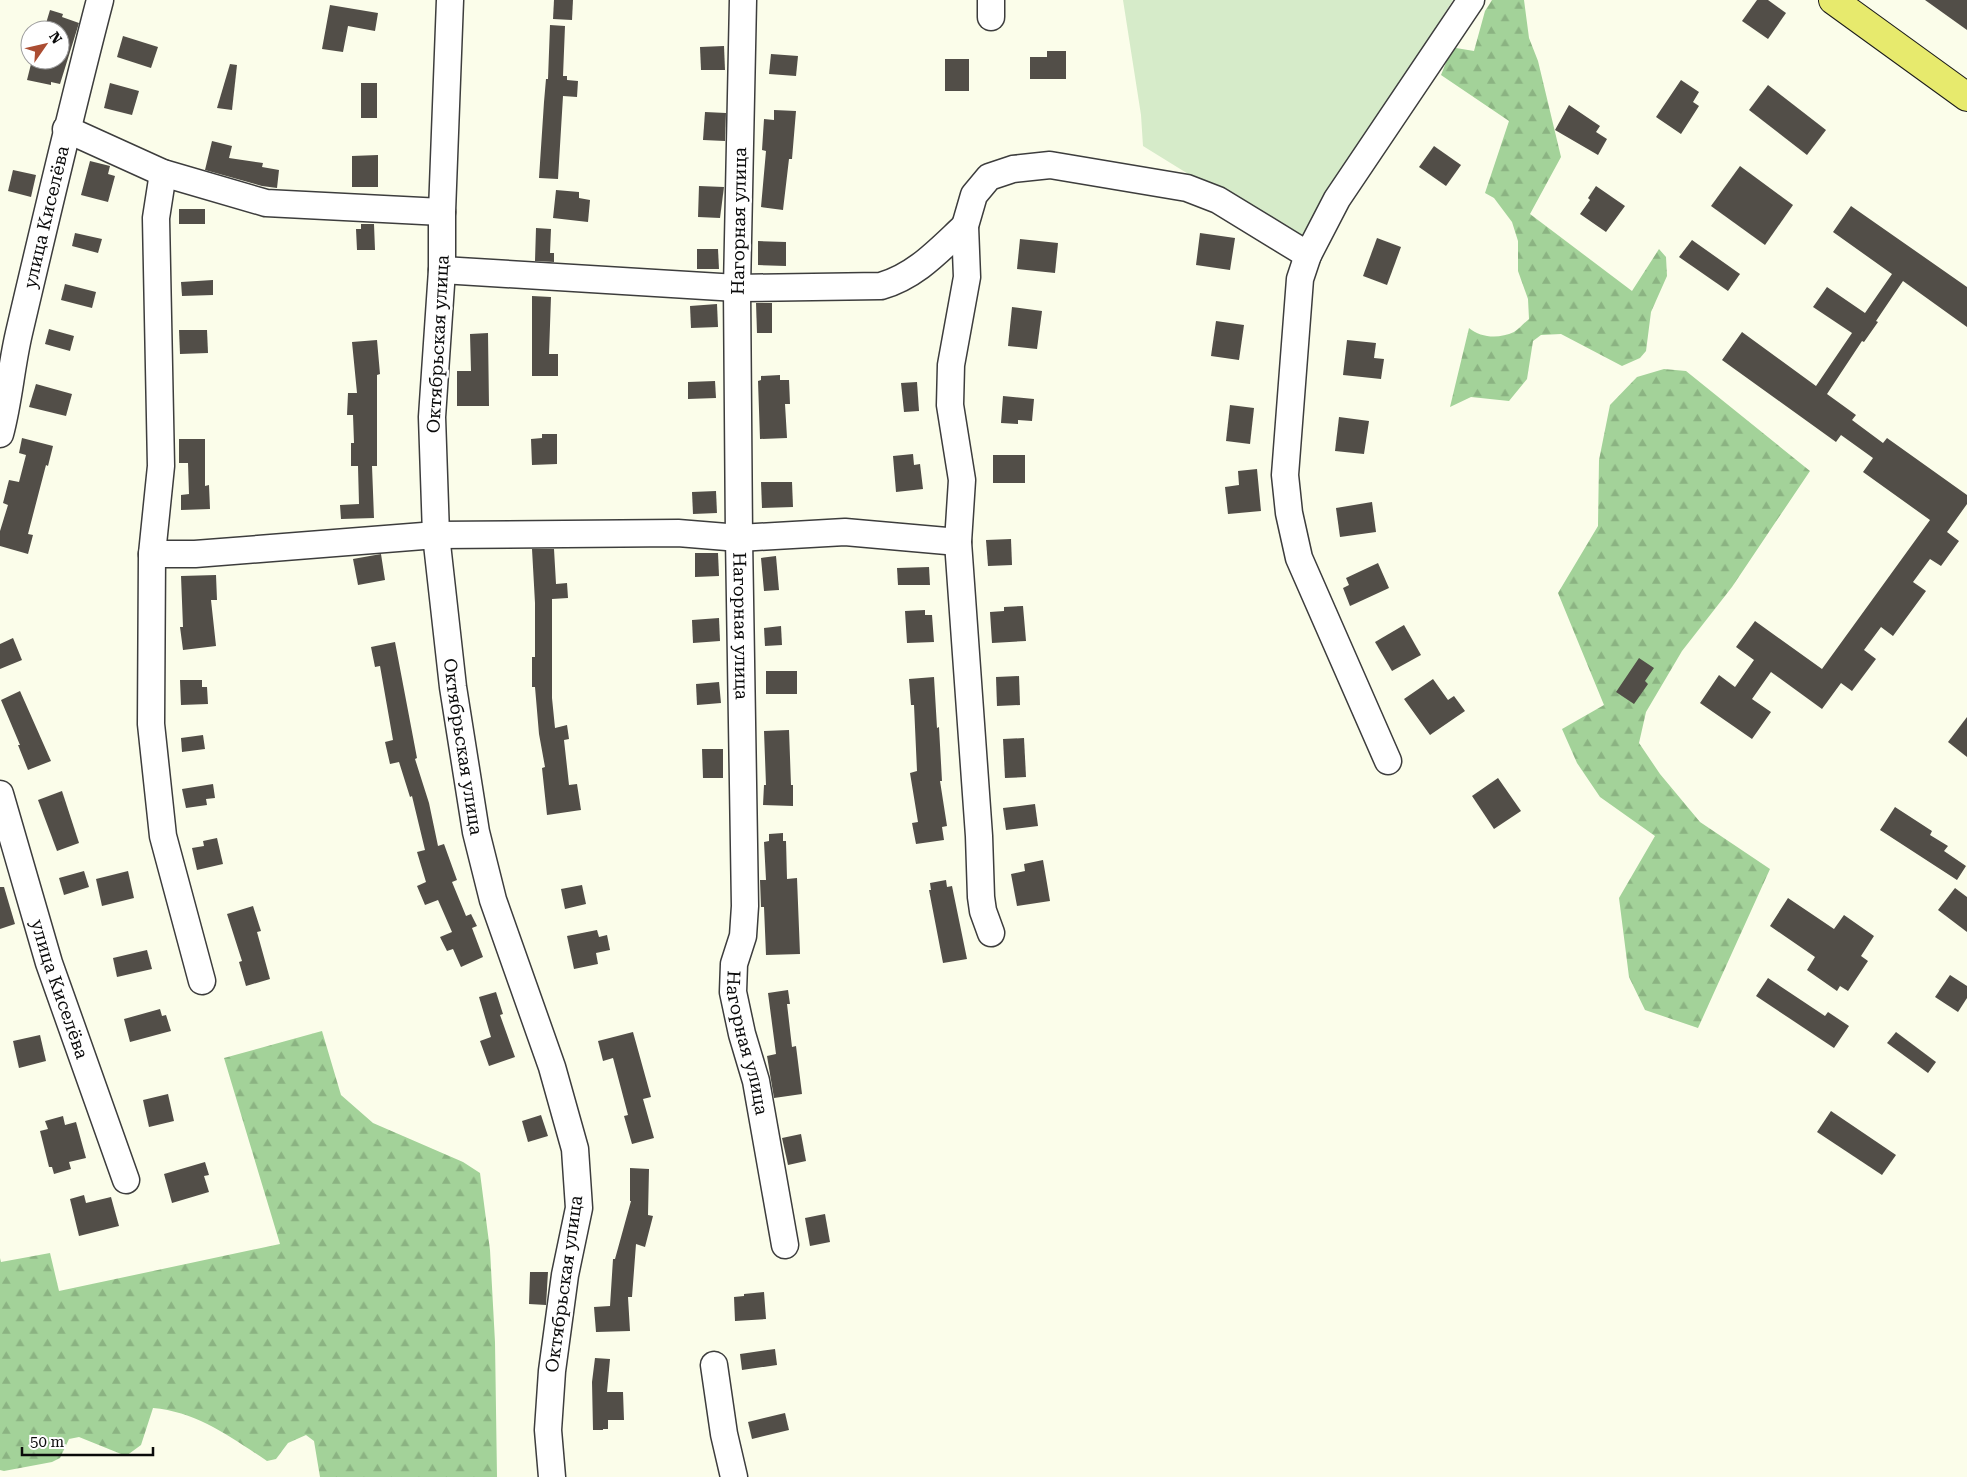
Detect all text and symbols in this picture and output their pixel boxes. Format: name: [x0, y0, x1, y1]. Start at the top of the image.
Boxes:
north arrow: [20, 20, 70, 70]
text: N: [46, 29, 66, 47]
street label: улица Киселёва: [19, 143, 73, 290]
street label: Нагорная улица: [727, 147, 750, 295]
street label: Октябрьская улица: [422, 254, 453, 434]
street label: Нагорная улица: [729, 552, 753, 700]
street label: Октябрьская улица: [440, 657, 487, 837]
street label: улица Киселёва: [27, 917, 93, 1062]
street label: Нагорная улица: [723, 970, 773, 1117]
street label: Октябрьская улица: [541, 1194, 586, 1374]
scale bar: [22, 1424, 154, 1456]
text: 50 m: [30, 1433, 65, 1451]

